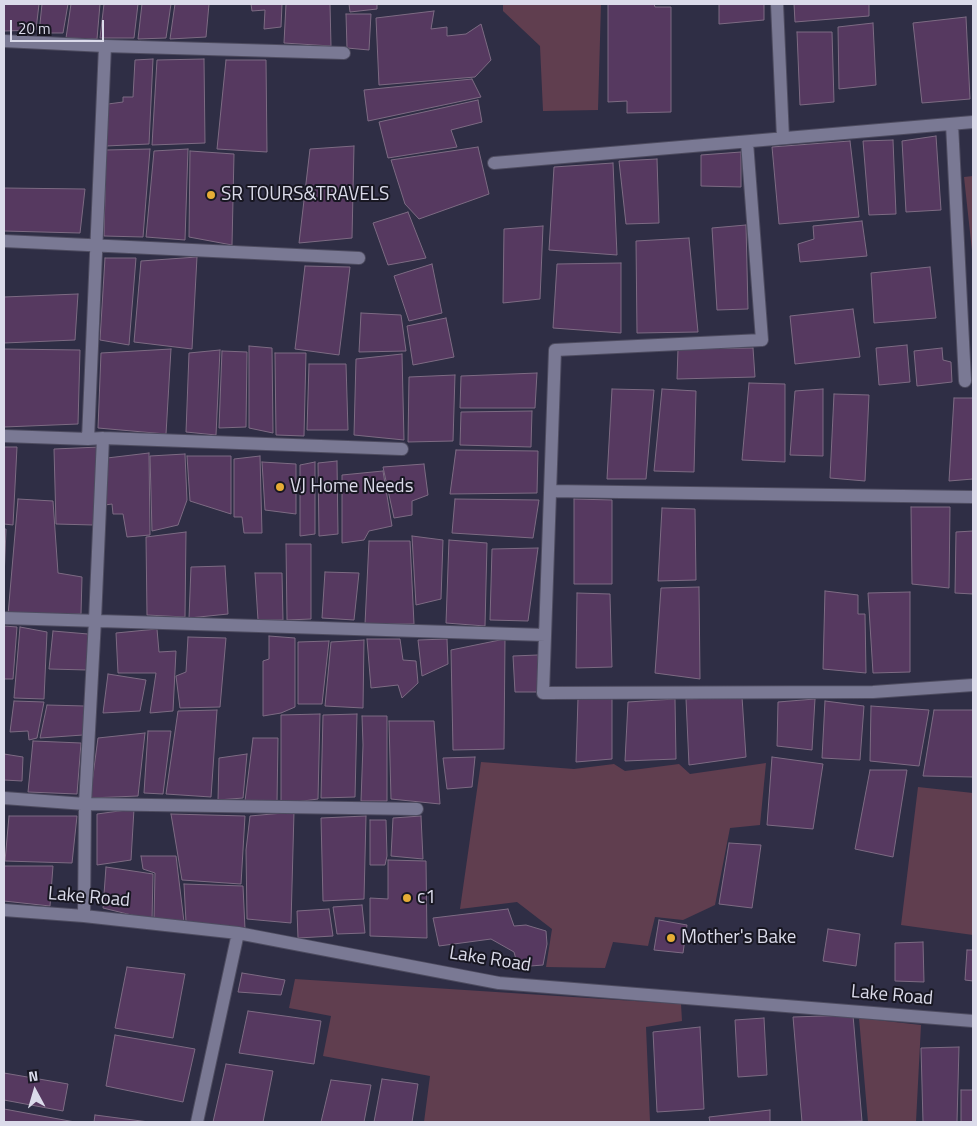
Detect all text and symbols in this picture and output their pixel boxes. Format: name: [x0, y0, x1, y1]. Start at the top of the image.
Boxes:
scale bar: [12, 10, 106, 42]
text: 20 m: [18, 17, 51, 40]
place label: SR TOURS&TRAVELS: [221, 184, 389, 206]
marker: SR TOURS&TRAVELS: [205, 189, 217, 201]
place label: VJ Home Needs: [290, 476, 413, 498]
marker: VJ Home Needs: [274, 481, 286, 493]
street label: Lake Road: [47, 883, 131, 913]
place label: c1: [417, 887, 436, 909]
marker: c1: [401, 892, 413, 904]
place label: Mother's Bake: [681, 927, 796, 949]
marker: Mother's Bake: [665, 932, 677, 944]
street label: Lake Road: [448, 942, 532, 978]
street label: Lake Road: [850, 981, 934, 1011]
text: N: [27, 1065, 39, 1087]
north arrow: [10, 1066, 60, 1116]

